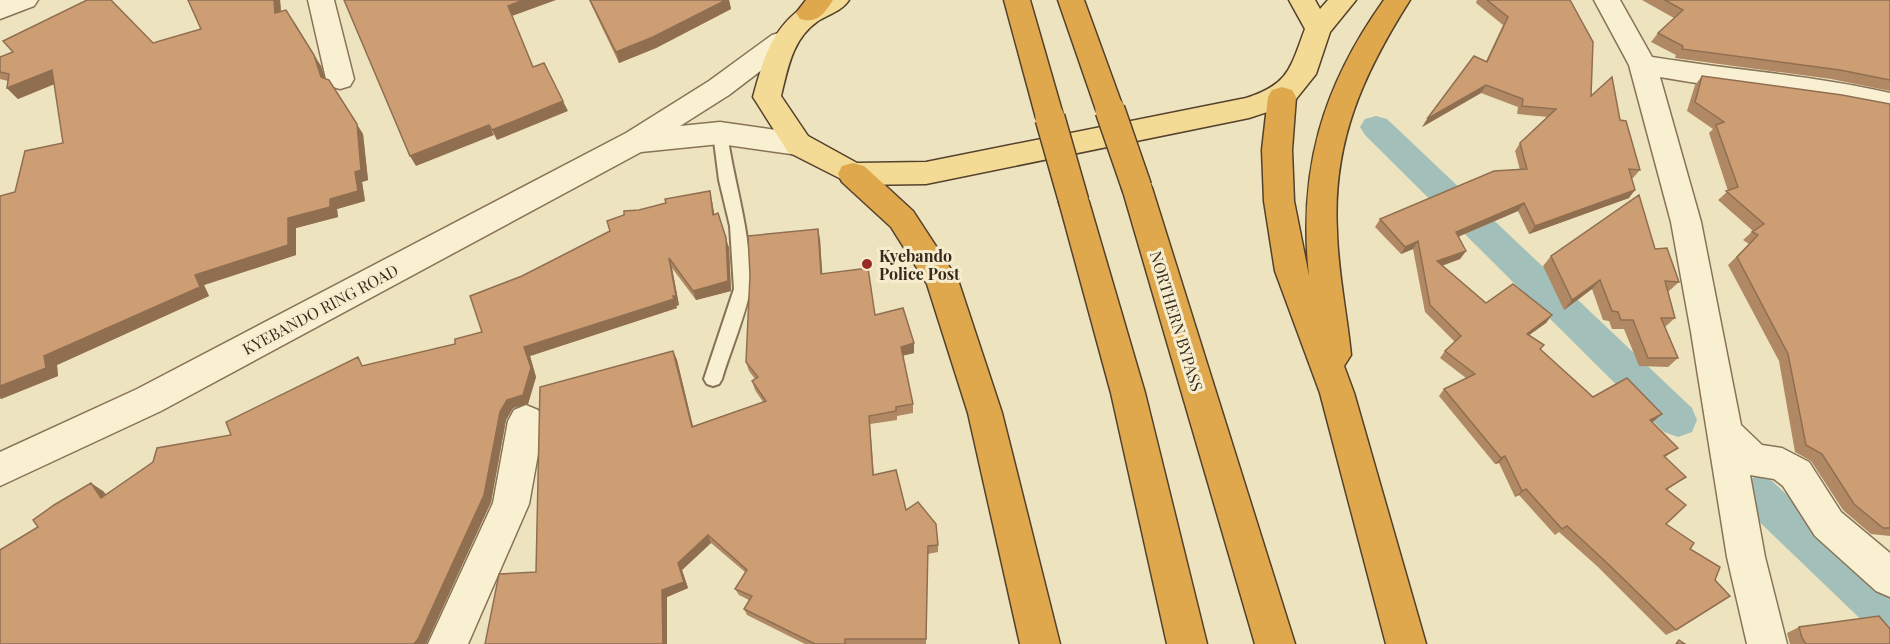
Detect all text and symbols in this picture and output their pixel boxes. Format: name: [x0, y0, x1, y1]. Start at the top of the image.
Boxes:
place label: Kyebando Police Post: [879, 245, 960, 284]
street label: NORTHERN BYPASS: [1146, 248, 1208, 394]
marker: Kyebando Police Post: [860, 257, 874, 271]
street label: KYEBANDO RING ROAD: [238, 259, 402, 359]

